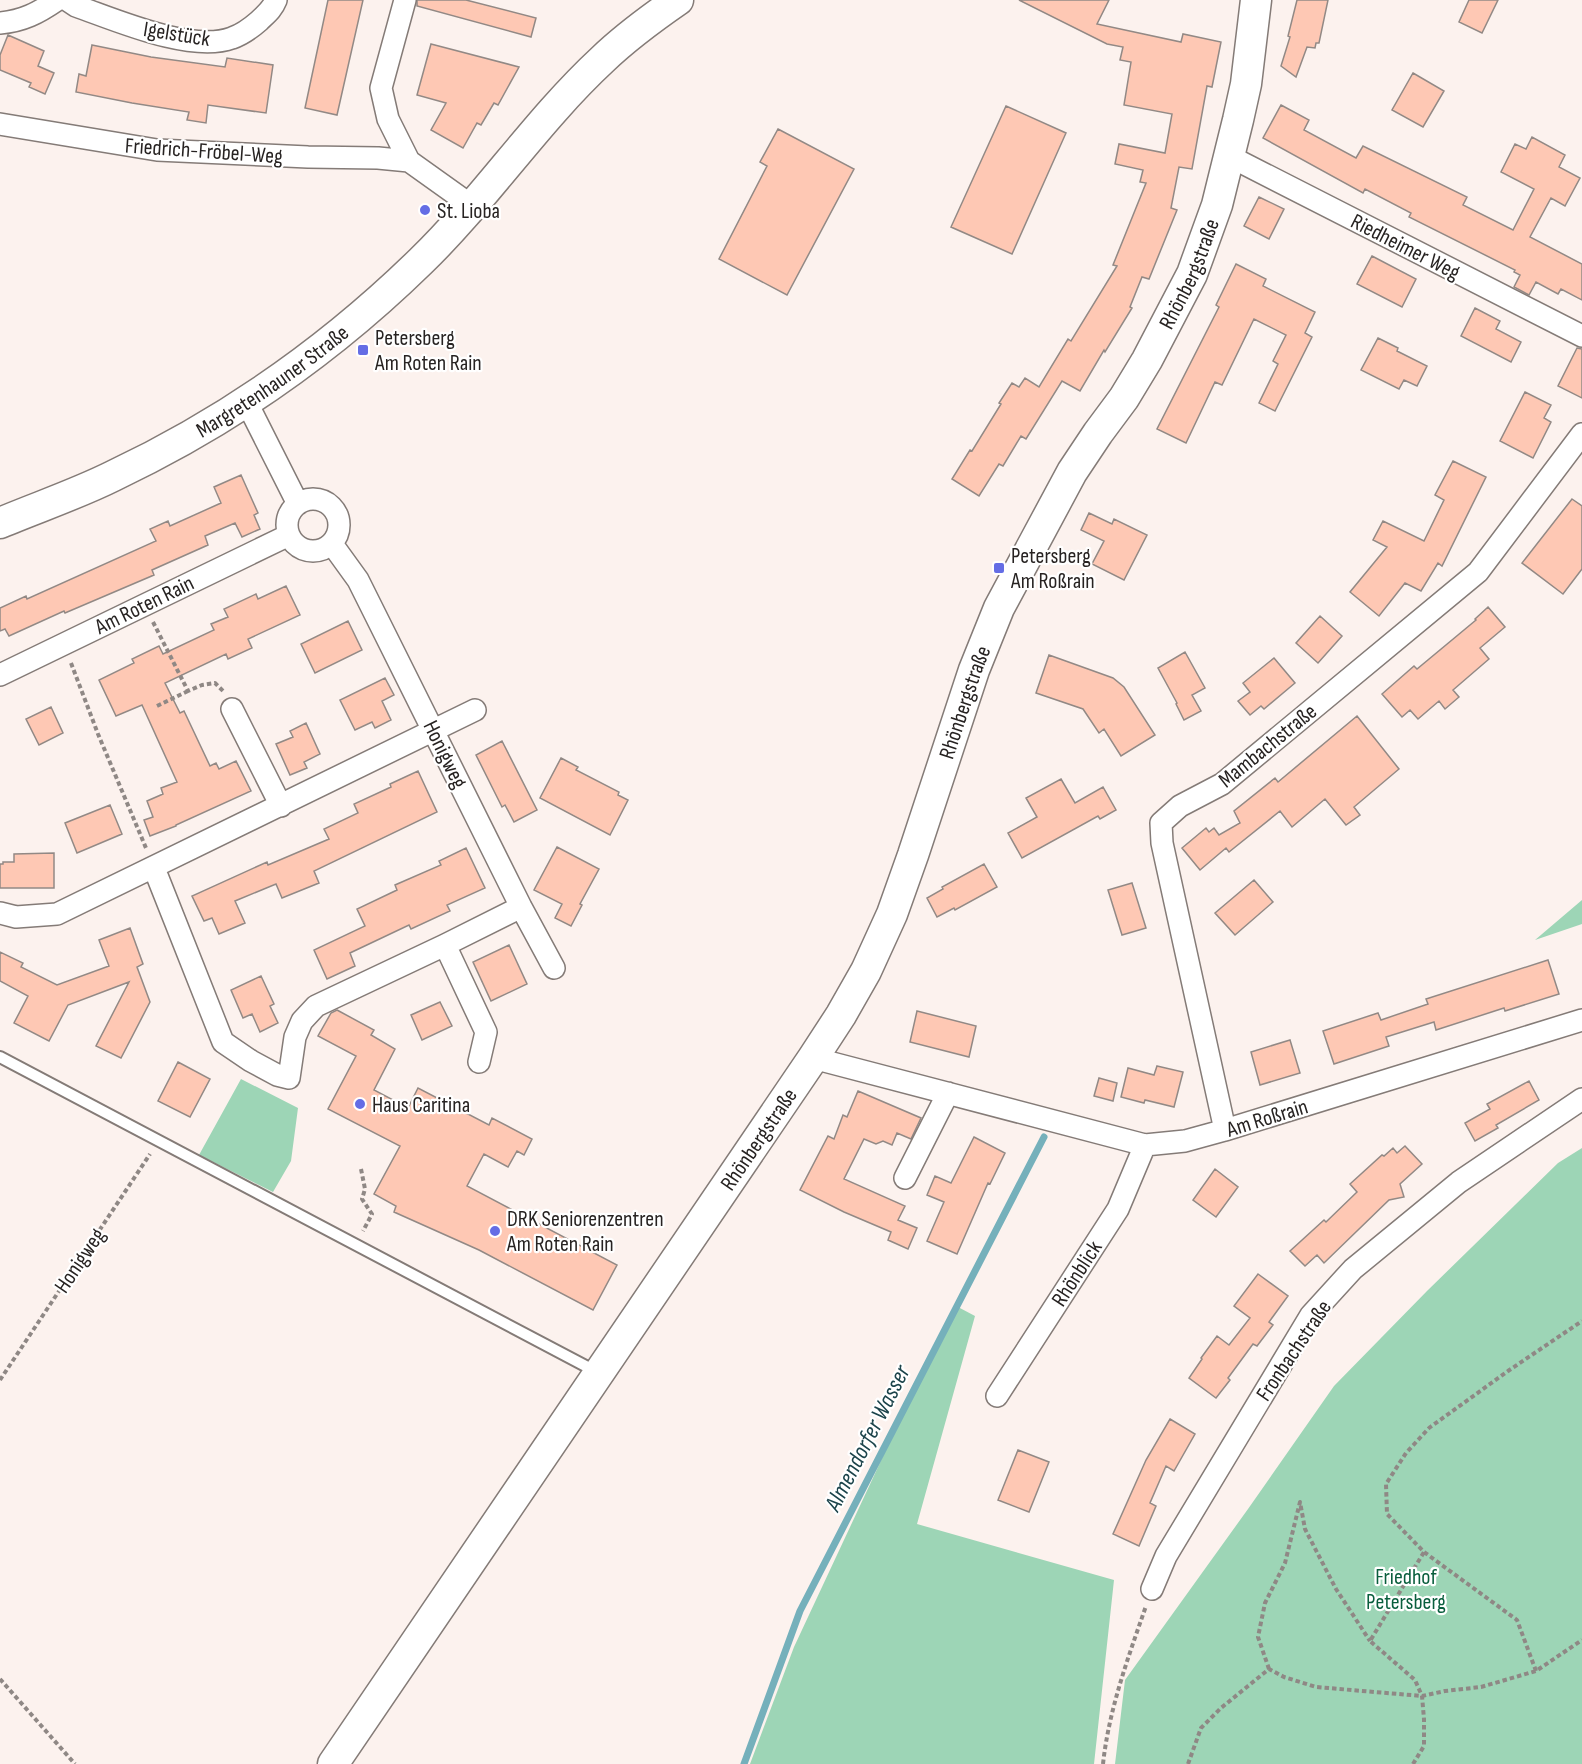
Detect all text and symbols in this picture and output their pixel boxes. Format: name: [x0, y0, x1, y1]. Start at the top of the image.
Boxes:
street label: Igelstück: [142, 16, 213, 53]
street label: Friedrich-Fröbel-Weg: [124, 133, 284, 170]
place label: St. Lioba: [437, 198, 500, 225]
marker: St. Lioba: [418, 203, 432, 217]
street label: Riedheimer Weg: [1346, 208, 1465, 286]
street label: Rhönbergstraße: [1154, 215, 1226, 334]
street label: Margretenhauner Straße: [192, 320, 355, 444]
place label: Petersberg Am Roten Rain: [374, 325, 482, 377]
marker: Petersberg Am Roten Rain: [356, 343, 370, 357]
place label: Petersberg Am Roßrain: [1010, 543, 1095, 595]
marker: Petersberg Am Roßrain: [992, 561, 1006, 575]
street label: Am Roten Rain: [90, 570, 198, 641]
street label: Rhönbergstraße: [934, 642, 997, 763]
street label: Mambachstraße: [1213, 698, 1323, 794]
street label: Honigweg: [417, 716, 473, 793]
street label: Rhönbergstraße: [715, 1083, 804, 1196]
place label: Haus Caritina: [372, 1092, 470, 1119]
street label: Am Roßrain: [1223, 1093, 1311, 1144]
marker: Haus Caritina: [353, 1097, 367, 1111]
place label: DRK Seniorenzentren Am Roten Rain: [506, 1206, 664, 1258]
street label: Honigweg: [49, 1223, 112, 1298]
marker: DRK Seniorenzentren Am Roten Rain: [488, 1224, 502, 1238]
street label: Rhönblick: [1046, 1235, 1109, 1312]
street label: Fronbachstraße: [1251, 1295, 1338, 1406]
water label: Almendorfer Wasser: [818, 1359, 917, 1517]
park label: Friedhof Petersberg: [1366, 1564, 1446, 1616]

